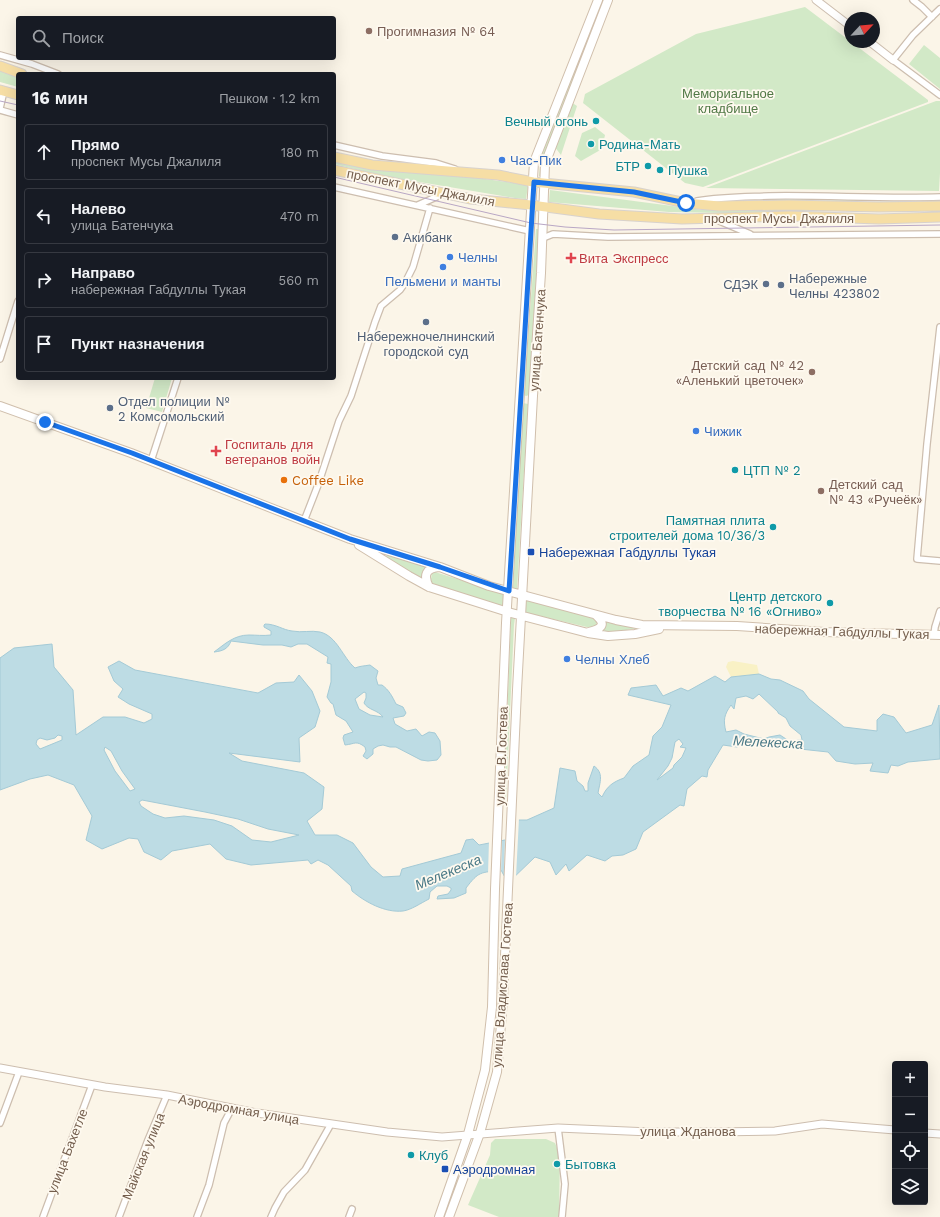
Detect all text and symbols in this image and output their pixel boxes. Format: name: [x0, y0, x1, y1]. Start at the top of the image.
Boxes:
north arrow: [844, 12, 880, 48]
search box: [16, 16, 336, 60]
place label: Прогимназия № 64: [377, 24, 495, 39]
marker: Прогимназия № 64: [364, 26, 374, 36]
icon: search: [30, 27, 52, 49]
text: Поиск: [62, 29, 104, 47]
park label: Мемориальное кладбище: [682, 86, 774, 116]
text: 16 мин: [32, 88, 88, 108]
text: Пешком · 1.2 km: [219, 91, 320, 106]
place label: Вечный огонь: [505, 114, 588, 129]
marker: Вечный огонь: [591, 116, 601, 126]
text: Прямо: [71, 136, 120, 154]
place label: Родина-Мать: [599, 137, 681, 152]
marker: Родина-Мать: [586, 139, 596, 149]
icon: ahead: [33, 141, 55, 163]
text: 180 m: [281, 145, 319, 160]
place label: Час-Пик: [510, 153, 562, 168]
text: проспект Мусы Джалиля: [71, 154, 221, 169]
marker: Час-Пик: [497, 155, 507, 165]
place label: БТР: [615, 159, 640, 174]
marker: БТР: [643, 161, 653, 171]
place label: Пушка: [668, 163, 708, 178]
marker: Пушка: [655, 165, 665, 175]
street label: проспект Мусы Джалиля: [346, 166, 496, 209]
route start: [677, 194, 695, 212]
text: Налево: [71, 200, 126, 218]
icon: left: [33, 205, 55, 227]
text: 470 m: [280, 209, 319, 224]
street label: проспект Мусы Джалиля: [704, 211, 854, 226]
text: улица Батенчука: [71, 218, 173, 233]
place label: Акибанк: [403, 230, 452, 245]
marker: Акибанк: [390, 232, 400, 242]
place label: Челны: [458, 250, 498, 265]
place label: Вита Экспресс: [579, 251, 669, 266]
marker: Челны: [445, 252, 455, 262]
marker: Вита Экспресс: [566, 253, 576, 263]
marker: Пельмени и манты: [438, 262, 448, 272]
text: Направо: [71, 264, 135, 282]
icon: right: [33, 269, 55, 291]
place label: Набережные Челны 423802: [789, 271, 880, 301]
text: 560 m: [279, 273, 319, 288]
place label: Пельмени и манты: [385, 274, 501, 289]
place label: СДЭК: [723, 277, 758, 292]
marker: СДЭК: [761, 279, 771, 289]
marker: Набережные Челны 423802: [776, 280, 786, 290]
text: набережная Габдуллы Тукая: [71, 282, 246, 297]
street label: улица Батенчука: [526, 288, 549, 392]
marker: Набережночелнинский городской суд: [421, 317, 431, 327]
place label: Набережночелнинский городской суд: [357, 329, 495, 359]
icon: arrive: [33, 333, 55, 355]
text: Пункт назначения: [71, 335, 204, 353]
place label: Детский сад № 42 «Аленький цветочек»: [676, 358, 804, 388]
marker: Детский сад № 42 «Аленький цветочек»: [807, 367, 817, 377]
place label: Отдел полиции № 2 Комсомольский: [118, 394, 230, 424]
marker: Отдел полиции № 2 Комсомольский: [105, 403, 115, 413]
route end: [36, 413, 54, 431]
place label: Чижик: [704, 424, 742, 439]
marker: Чижик: [691, 426, 701, 436]
place label: Госпиталь для ветеранов войн: [225, 437, 320, 467]
marker: Госпиталь для ветеранов войн: [210, 445, 222, 457]
place label: ЦТП № 2: [743, 463, 801, 478]
marker: ЦТП № 2: [730, 465, 740, 475]
place label: Coffee Like: [292, 473, 364, 488]
marker: Coffee Like: [279, 475, 289, 485]
place label: Детский сад № 43 «Ручеёк»: [829, 477, 923, 507]
marker: Детский сад № 43 «Ручеёк»: [816, 486, 826, 496]
place label: Памятная плита строителей дома 10/36/3: [609, 513, 766, 543]
marker: Памятная плита строителей дома 10/36/3: [768, 522, 778, 532]
place label: Набережная Габдуллы Тукая: [539, 545, 716, 560]
marker: Набережная Габдуллы Тукая: [526, 547, 536, 557]
place label: Центр детского творчества № 16 «Огниво»: [658, 589, 822, 619]
marker: Центр детского творчества № 16 «Огниво»: [825, 598, 835, 608]
street label: набережная Габдуллы Тукая: [754, 621, 930, 642]
place label: Челны Хлеб: [575, 652, 650, 667]
marker: Челны Хлеб: [562, 654, 572, 664]
street label: улица В.Гостева: [492, 705, 511, 806]
water label: Мелекеска: [732, 732, 804, 752]
water label: Мелекеска: [413, 851, 484, 893]
street label: улица Владислава Гостева: [489, 901, 516, 1068]
map controls: [892, 1061, 928, 1205]
button: +: [892, 1061, 928, 1097]
street label: Аэродромная улица: [177, 1091, 301, 1128]
button: −: [892, 1097, 928, 1133]
street label: улица Бахетле: [44, 1107, 91, 1196]
street label: Майская улица: [119, 1110, 168, 1202]
street label: улица Жданова: [640, 1124, 736, 1139]
button: locate: [892, 1133, 928, 1169]
place label: Клуб: [419, 1148, 448, 1163]
marker: Клуб: [406, 1150, 416, 1160]
place label: Бытовка: [565, 1157, 617, 1172]
marker: Бытовка: [552, 1159, 562, 1169]
place label: Аэродромная: [453, 1162, 535, 1177]
marker: Аэродромная: [440, 1164, 450, 1174]
button: layers: [892, 1169, 928, 1205]

